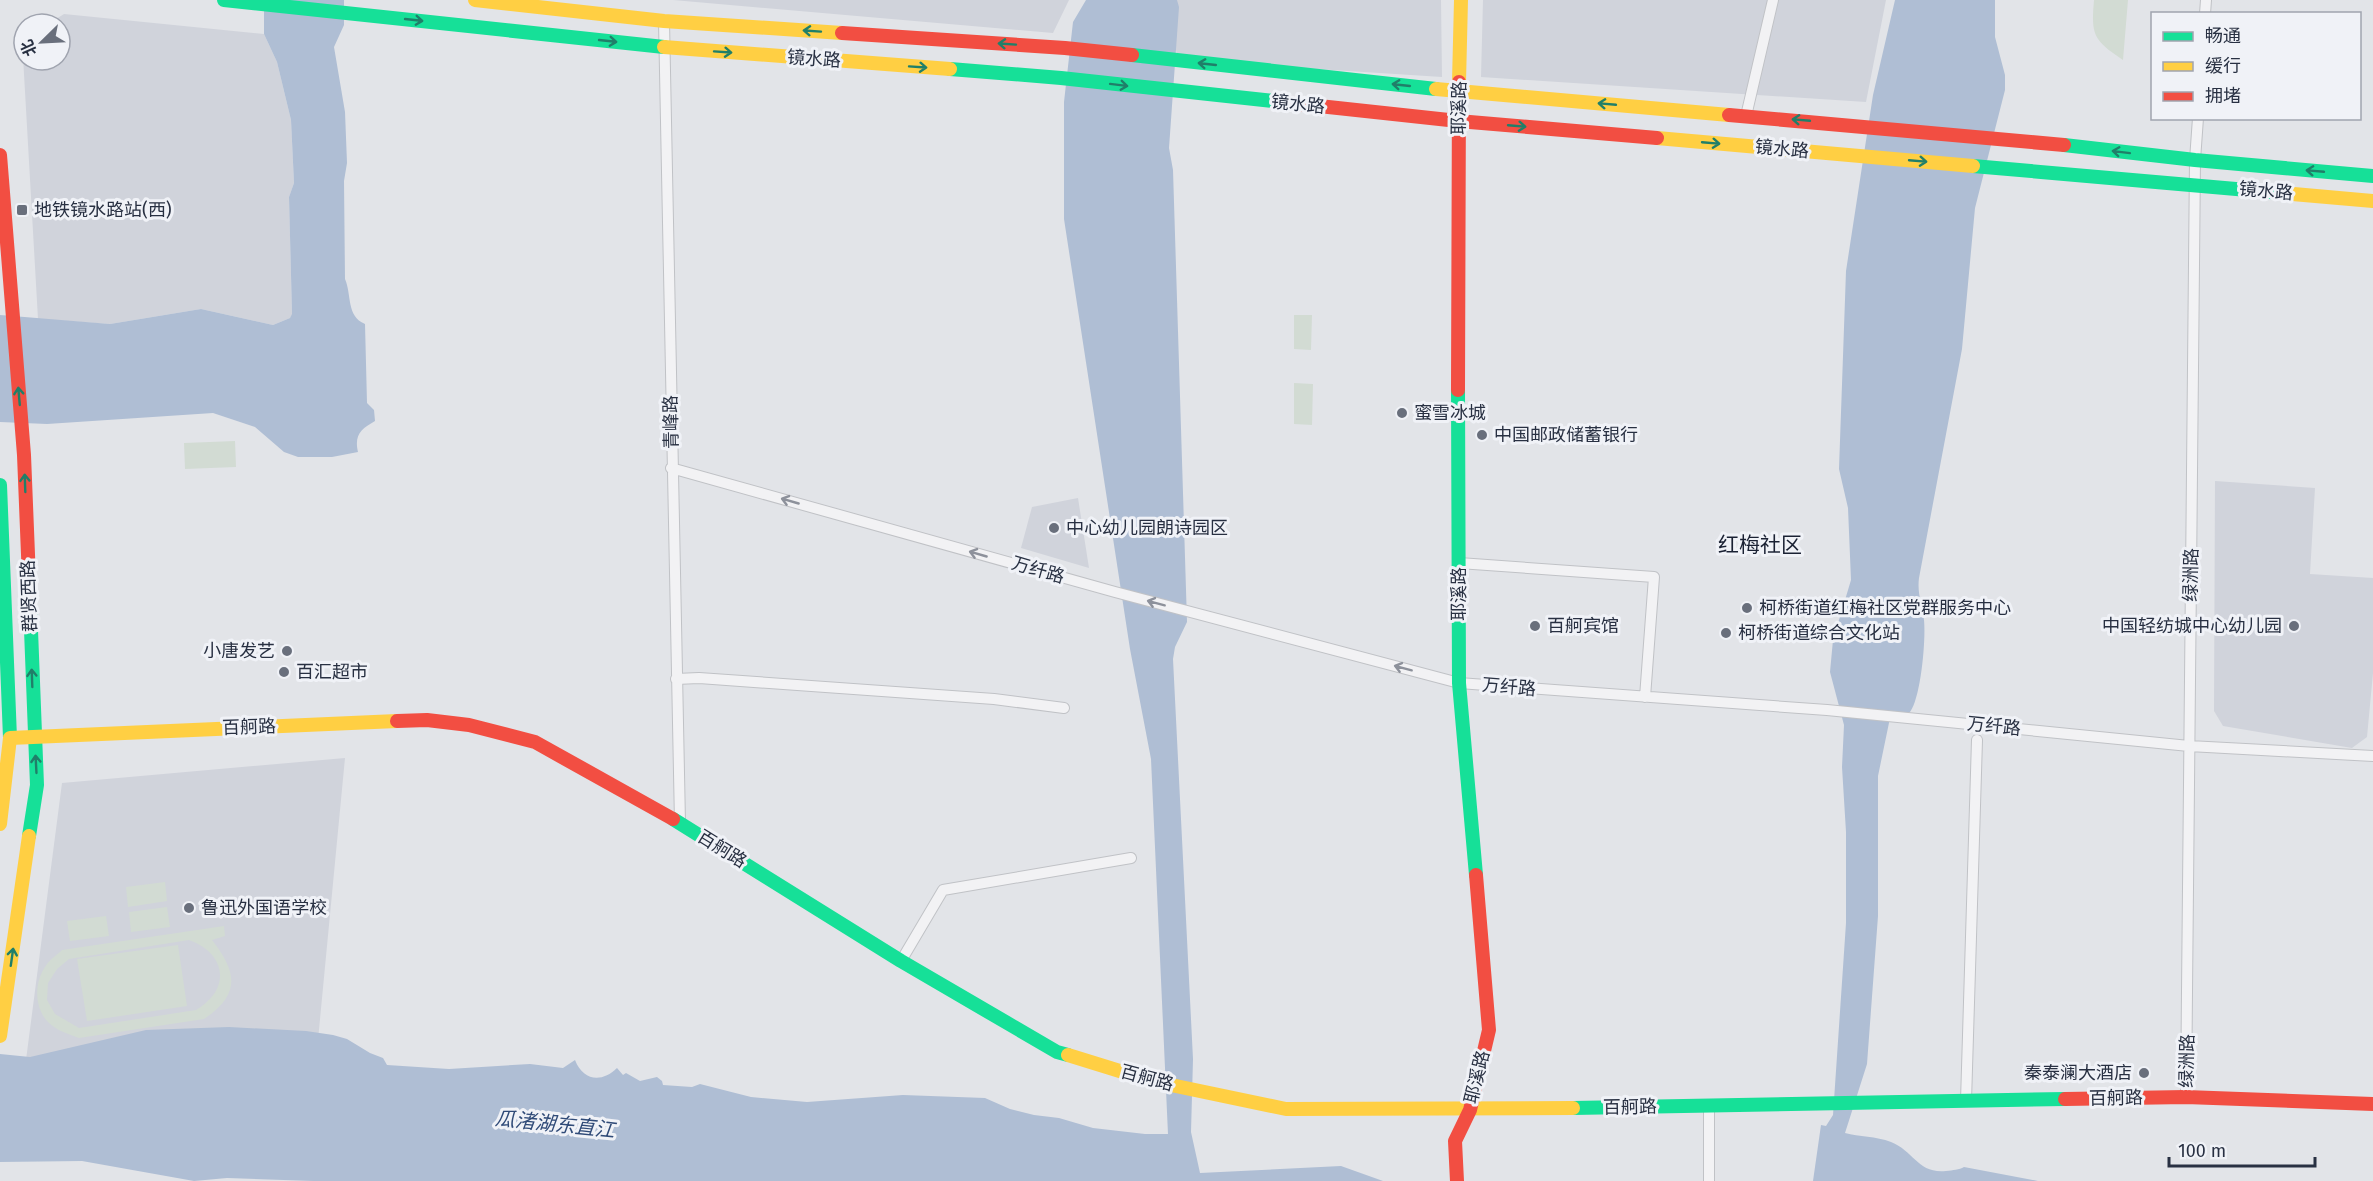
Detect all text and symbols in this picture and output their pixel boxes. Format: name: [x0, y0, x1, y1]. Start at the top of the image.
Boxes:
north arrow: [12, 12, 72, 72]
legend: [2151, 12, 2361, 120]
one-way arrow: [404, 15, 424, 26]
one-way arrow: [803, 25, 823, 36]
text: 畅通: [2205, 25, 2241, 47]
one-way arrow: [598, 36, 618, 47]
text: 北: [17, 37, 41, 59]
one-way arrow: [997, 38, 1017, 49]
one-way arrow: [713, 46, 733, 57]
street label: 镜水路: [786, 46, 842, 72]
text: 缓行: [2205, 55, 2241, 77]
one-way arrow: [1198, 58, 1218, 69]
one-way arrow: [907, 62, 927, 73]
one-way arrow: [1109, 79, 1129, 90]
one-way arrow: [1392, 79, 1412, 90]
street label: 耶溪路: [1448, 81, 1470, 135]
text: 拥堵: [2205, 85, 2241, 107]
street label: 镜水路: [1270, 90, 1326, 118]
one-way arrow: [1597, 98, 1617, 109]
one-way arrow: [1792, 114, 1812, 125]
one-way arrow: [1506, 121, 1526, 132]
street label: 镜水路: [1754, 136, 1810, 162]
one-way arrow: [1700, 138, 1720, 149]
one-way arrow: [2111, 146, 2131, 157]
one-way arrow: [1907, 156, 1927, 167]
one-way arrow: [2305, 165, 2325, 176]
street label: 镜水路: [2238, 178, 2294, 204]
place label: 地铁镜水路站(西): [34, 199, 172, 221]
marker: 地铁镜水路站(西): [15, 203, 29, 217]
one-way arrow: [14, 387, 25, 407]
street label: 青峰路: [660, 395, 682, 449]
place label: 蜜雪冰城: [1414, 402, 1486, 424]
marker: 蜜雪冰城: [1395, 406, 1409, 420]
place label: 中国邮政储蓄银行: [1494, 424, 1638, 446]
marker: 中国邮政储蓄银行: [1475, 428, 1489, 442]
one-way arrow: [19, 473, 31, 493]
one-way arrow: [781, 495, 800, 506]
place label: 中心幼儿园朗诗园区: [1066, 517, 1228, 539]
marker: 中心幼儿园朗诗园区: [1047, 521, 1061, 535]
district label: 红梅社区: [1718, 532, 1802, 558]
one-way arrow: [969, 547, 988, 559]
street label: 绿洲路: [2180, 548, 2202, 602]
street label: 万纤路: [1009, 552, 1067, 588]
street label: 群贤西路: [17, 560, 41, 632]
street label: 耶溪路: [1448, 567, 1470, 621]
one-way arrow: [1147, 597, 1166, 608]
place label: 柯桥街道红梅社区党群服务中心: [1759, 597, 2011, 619]
marker: 柯桥街道红梅社区党群服务中心: [1740, 601, 1754, 615]
place label: 百舸宾馆: [1547, 615, 1619, 637]
place label: 中国轻纺城中心幼儿园: [2102, 615, 2282, 637]
marker: 百舸宾馆: [1528, 619, 1542, 633]
marker: 中国轻纺城中心幼儿园: [2287, 619, 2301, 633]
place label: 柯桥街道综合文化站: [1738, 622, 1900, 644]
marker: 柯桥街道综合文化站: [1719, 626, 1733, 640]
place label: 小唐发艺: [203, 640, 275, 662]
marker: 小唐发艺: [280, 644, 294, 658]
place label: 百汇超市: [296, 661, 368, 683]
one-way arrow: [1394, 662, 1413, 673]
marker: 百汇超市: [277, 665, 291, 679]
one-way arrow: [27, 668, 38, 688]
street label: 万纤路: [1481, 674, 1537, 700]
street label: 万纤路: [1966, 712, 2022, 740]
street label: 百舸路: [222, 715, 276, 739]
one-way arrow: [31, 755, 42, 775]
street label: 百舸路: [693, 825, 751, 873]
place label: 鲁迅外国语学校: [201, 897, 327, 919]
marker: 鲁迅外国语学校: [182, 901, 196, 915]
one-way arrow: [7, 948, 18, 968]
street label: 绿洲路: [2176, 1034, 2198, 1088]
street label: 耶溪路: [1460, 1048, 1494, 1106]
street label: 百舸路: [1118, 1060, 1176, 1096]
place label: 秦泰澜大酒店: [2024, 1062, 2132, 1084]
marker: 秦泰澜大酒店: [2137, 1066, 2151, 1080]
street label: 百舸路: [2089, 1087, 2143, 1109]
street label: 百舸路: [1603, 1096, 1657, 1118]
water label: 瓜渚湖东直江: [494, 1106, 618, 1142]
scale bar: [2169, 1130, 2314, 1168]
text: 100 m: [2178, 1140, 2226, 1162]

